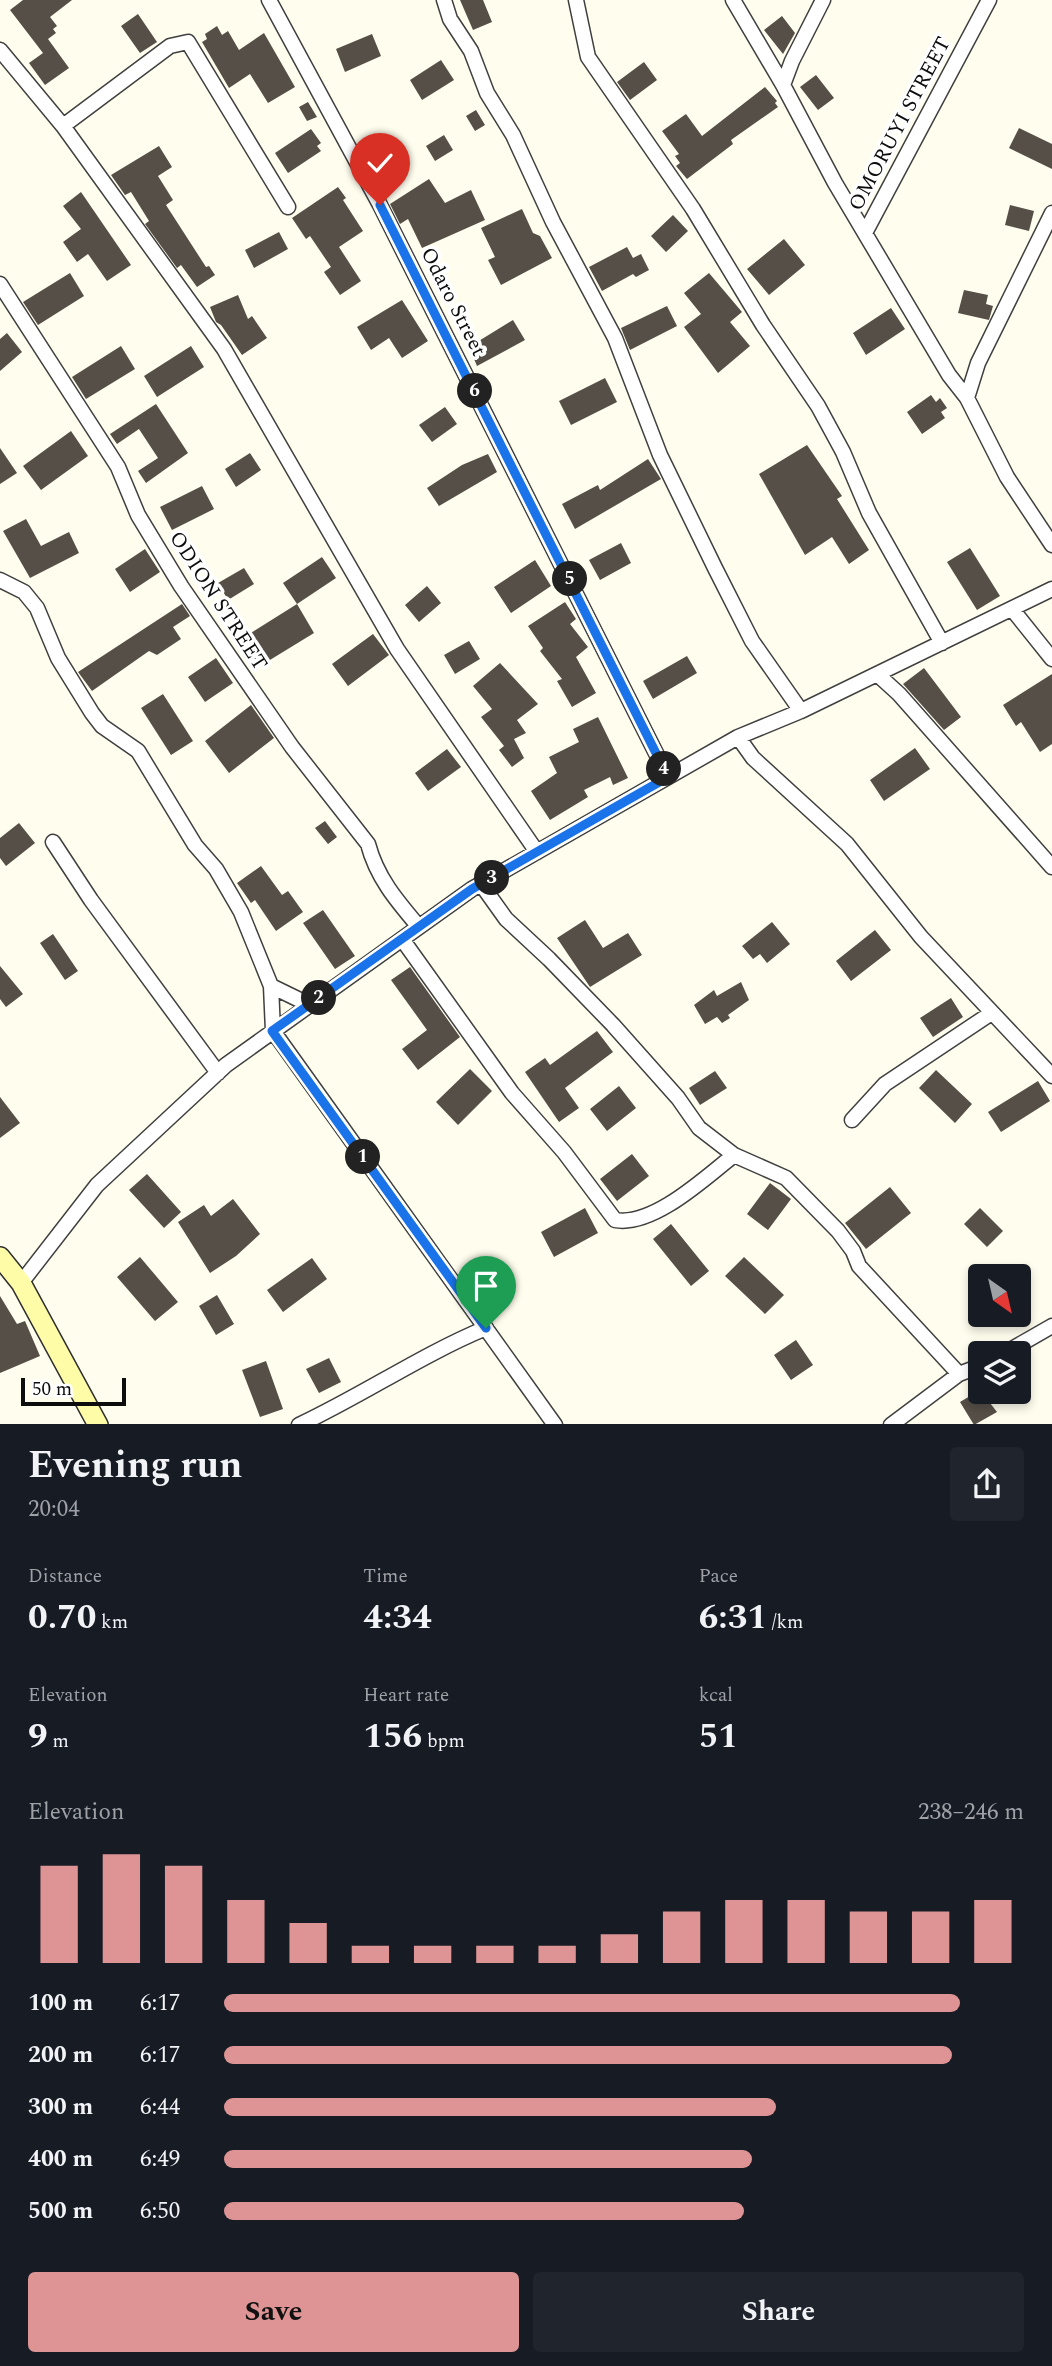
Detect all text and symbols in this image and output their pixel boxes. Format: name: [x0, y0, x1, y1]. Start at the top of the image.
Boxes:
street label: OMORUYI STREET: [840, 31, 960, 217]
pin: [350, 133, 410, 205]
icon: check: [361, 144, 399, 182]
street label: Odaro Street: [412, 242, 494, 362]
pin: 6: [458, 374, 492, 408]
text: 6: [469, 376, 480, 405]
street label: ODION STREET: [161, 525, 275, 677]
pin: 5: [552, 562, 588, 596]
text: 5: [564, 564, 575, 593]
pin: 4: [646, 752, 682, 786]
text: 4: [658, 754, 669, 783]
pin: 3: [475, 860, 510, 896]
text: 3: [486, 863, 497, 892]
pin: 2: [302, 981, 336, 1016]
text: 2: [313, 983, 324, 1012]
pin: 1: [346, 1140, 380, 1174]
text: 1: [357, 1142, 368, 1171]
pin: [456, 1256, 516, 1328]
north arrow: [968, 1264, 1031, 1326]
map controls: [968, 1264, 1031, 1404]
icon: arrive: [467, 1267, 505, 1305]
button: layers: [968, 1341, 1031, 1404]
text: 50 m: [32, 1375, 72, 1404]
scale bar: [21, 1376, 126, 1407]
text: Evening run: [28, 1437, 242, 1495]
button: share: [950, 1447, 1024, 1521]
text: 20:04: [28, 1492, 80, 1527]
text: Distance: [28, 1562, 102, 1591]
text: Time: [363, 1562, 408, 1591]
text: Pace: [699, 1562, 738, 1591]
text: 0.70: [28, 1591, 96, 1644]
text: 4:34: [363, 1591, 432, 1644]
text: 6:31: [699, 1591, 767, 1644]
text: km: [96, 1608, 128, 1637]
text: /km: [767, 1608, 803, 1637]
text: Elevation: [28, 1681, 108, 1710]
text: Heart rate: [363, 1681, 449, 1710]
text: kcal: [699, 1681, 733, 1710]
text: 9: [28, 1710, 48, 1763]
text: 156: [363, 1710, 422, 1763]
text: 51: [699, 1710, 738, 1763]
text: m: [48, 1727, 69, 1756]
text: bpm: [422, 1727, 465, 1756]
text: Elevation: [28, 1795, 124, 1830]
text: 238–246 m: [918, 1795, 1024, 1830]
text: 100 m: [28, 1986, 93, 2021]
text: 6:17: [140, 1986, 180, 2021]
text: 200 m: [28, 2038, 93, 2073]
text: 6:17: [140, 2038, 180, 2073]
text: 300 m: [28, 2090, 93, 2125]
text: 6:44: [140, 2090, 180, 2125]
text: 400 m: [28, 2142, 93, 2177]
text: 6:49: [140, 2142, 180, 2177]
text: 500 m: [28, 2194, 93, 2229]
text: 6:50: [140, 2194, 180, 2229]
button: Save: [28, 2272, 519, 2352]
button: Share: [533, 2272, 1024, 2352]

